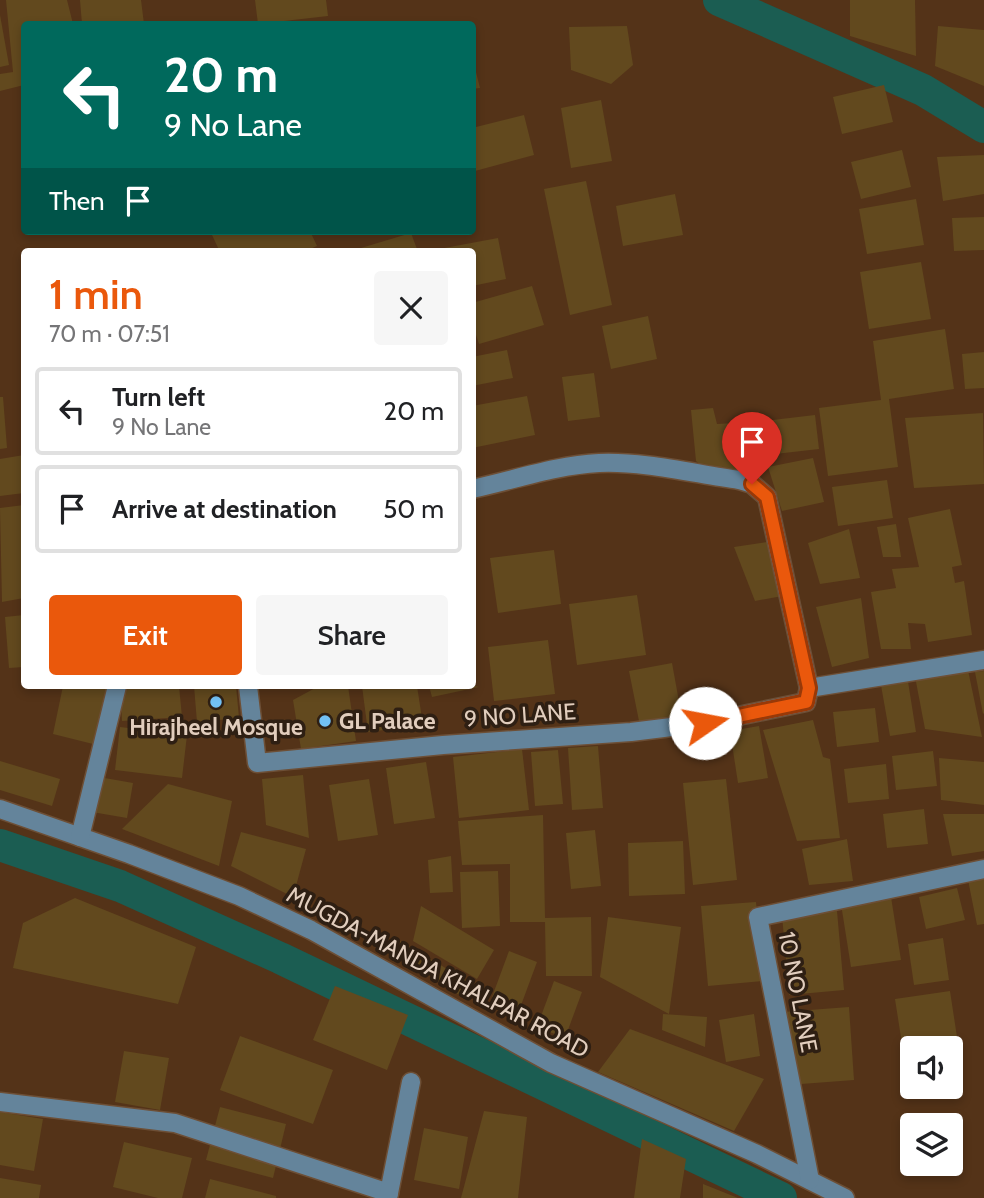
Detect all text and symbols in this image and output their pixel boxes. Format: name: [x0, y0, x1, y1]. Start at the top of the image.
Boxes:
text: 20 m: [164, 45, 278, 104]
icon: left: [49, 49, 140, 140]
text: 9 No Lane: [164, 105, 302, 144]
icon: arrive: [119, 182, 157, 220]
text: Then: [49, 185, 105, 217]
text: 1 min: [49, 268, 143, 320]
button: close: [374, 271, 448, 345]
text: 70 m · 07:51: [49, 320, 170, 348]
text: Turn left: [112, 381, 205, 413]
icon: left: [53, 392, 91, 430]
text: 20 m: [384, 395, 444, 427]
pin: [722, 412, 782, 484]
text: 9 No Lane: [112, 413, 211, 441]
icon: arrive: [733, 423, 771, 461]
icon: arrive: [53, 490, 91, 528]
text: Arrive at destination: [112, 493, 337, 525]
text: 50 m: [383, 493, 444, 525]
button: Exit: [49, 595, 242, 675]
button: Share: [256, 595, 448, 675]
position arrow: [668, 686, 742, 760]
marker: Hirajheel Mosque: [208, 694, 224, 710]
street label: 9 NO LANE: [463, 697, 577, 733]
place label: GL Palace: [339, 707, 436, 735]
place label: Hirajheel Mosque: [129, 713, 303, 741]
marker: GL Palace: [317, 713, 333, 729]
street label: MUGDA-MANDA KHALPAR ROAD: [282, 880, 594, 1064]
street label: 10 NO LANE: [773, 929, 823, 1055]
map controls: [900, 1036, 963, 1176]
button: sound: [900, 1036, 963, 1099]
button: layers: [900, 1113, 963, 1176]

